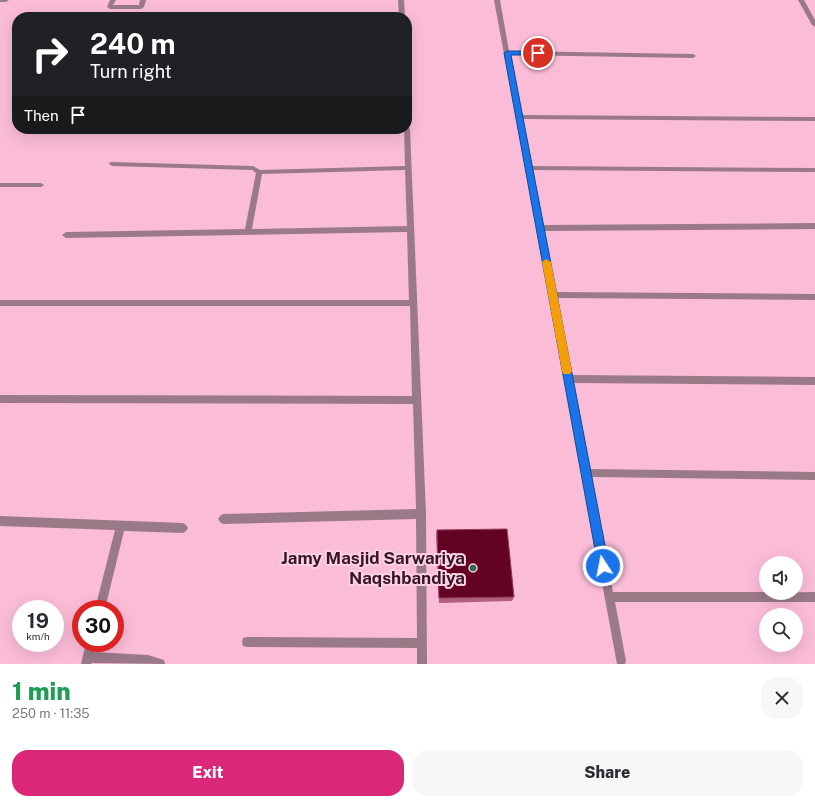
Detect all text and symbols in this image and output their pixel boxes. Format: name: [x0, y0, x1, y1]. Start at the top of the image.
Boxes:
text: 240 m: [90, 27, 176, 60]
icon: right: [24, 28, 76, 80]
pin: [521, 36, 555, 70]
icon: arrive: [527, 42, 549, 64]
text: Turn right: [90, 61, 172, 82]
icon: arrive: [67, 104, 89, 126]
text: Then: [24, 107, 59, 124]
position arrow: [582, 545, 624, 587]
place label: Jamy Masjid Sarwariya Naqshbandiya: [281, 548, 465, 588]
map controls: [759, 556, 803, 652]
button: sound: [759, 556, 803, 600]
marker: Jamy Masjid Sarwariya Naqshbandiya: [468, 563, 478, 573]
speed limit sign: 30: [72, 600, 124, 652]
button: search: [759, 608, 803, 652]
text: 19: [27, 609, 49, 633]
text: km/h: [26, 630, 50, 642]
text: 1 min: [12, 677, 71, 705]
button: close: [761, 677, 803, 719]
text: 250 m · 11:35: [12, 706, 90, 721]
button: Exit: [12, 750, 404, 796]
button: Share: [412, 750, 803, 796]

